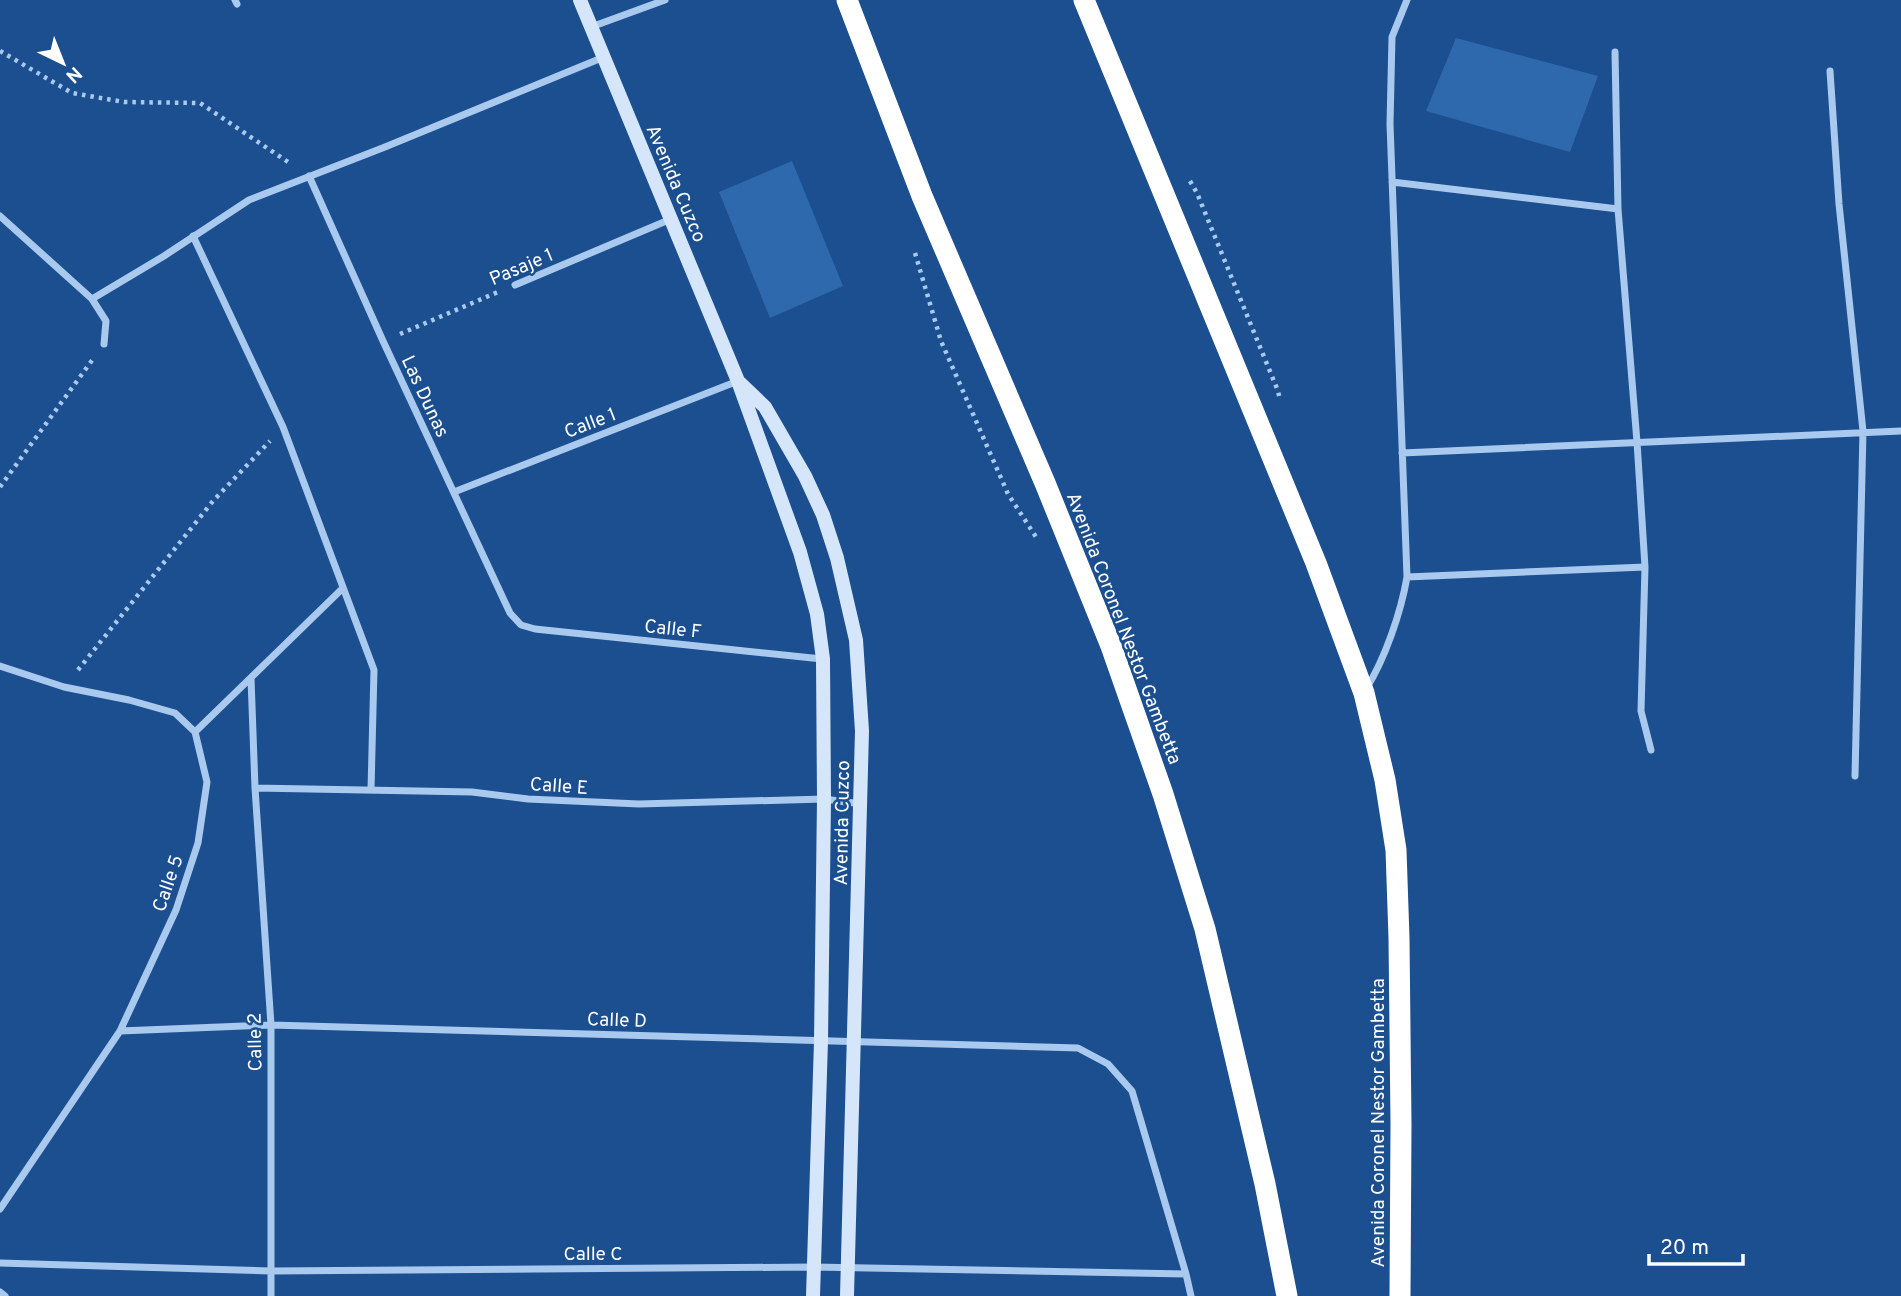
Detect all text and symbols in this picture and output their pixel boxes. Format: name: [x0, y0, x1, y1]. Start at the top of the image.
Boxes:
north arrow: [28, 28, 98, 98]
text: N: [60, 61, 86, 87]
street label: Avenida Cuzco: [640, 121, 711, 246]
street label: Pasaje 1: [486, 244, 558, 292]
street label: Las Dunas: [395, 352, 454, 442]
street label: Calle 1: [561, 403, 620, 445]
street label: Avenida Coronel Nestor Gambetta: [1060, 489, 1186, 768]
street label: Calle F: [643, 615, 703, 645]
street label: Avenida Cuzco: [830, 760, 856, 886]
street label: Calle E: [529, 773, 589, 801]
street label: Calle 5: [148, 852, 190, 915]
street label: Avenida Coronel Nestor Gambetta: [1367, 978, 1391, 1268]
street label: Calle D: [587, 1008, 647, 1034]
street label: Calle 2: [243, 1012, 269, 1071]
scale bar: [1649, 1222, 1744, 1266]
text: 20 m: [1660, 1235, 1709, 1262]
street label: Calle C: [563, 1243, 623, 1267]

